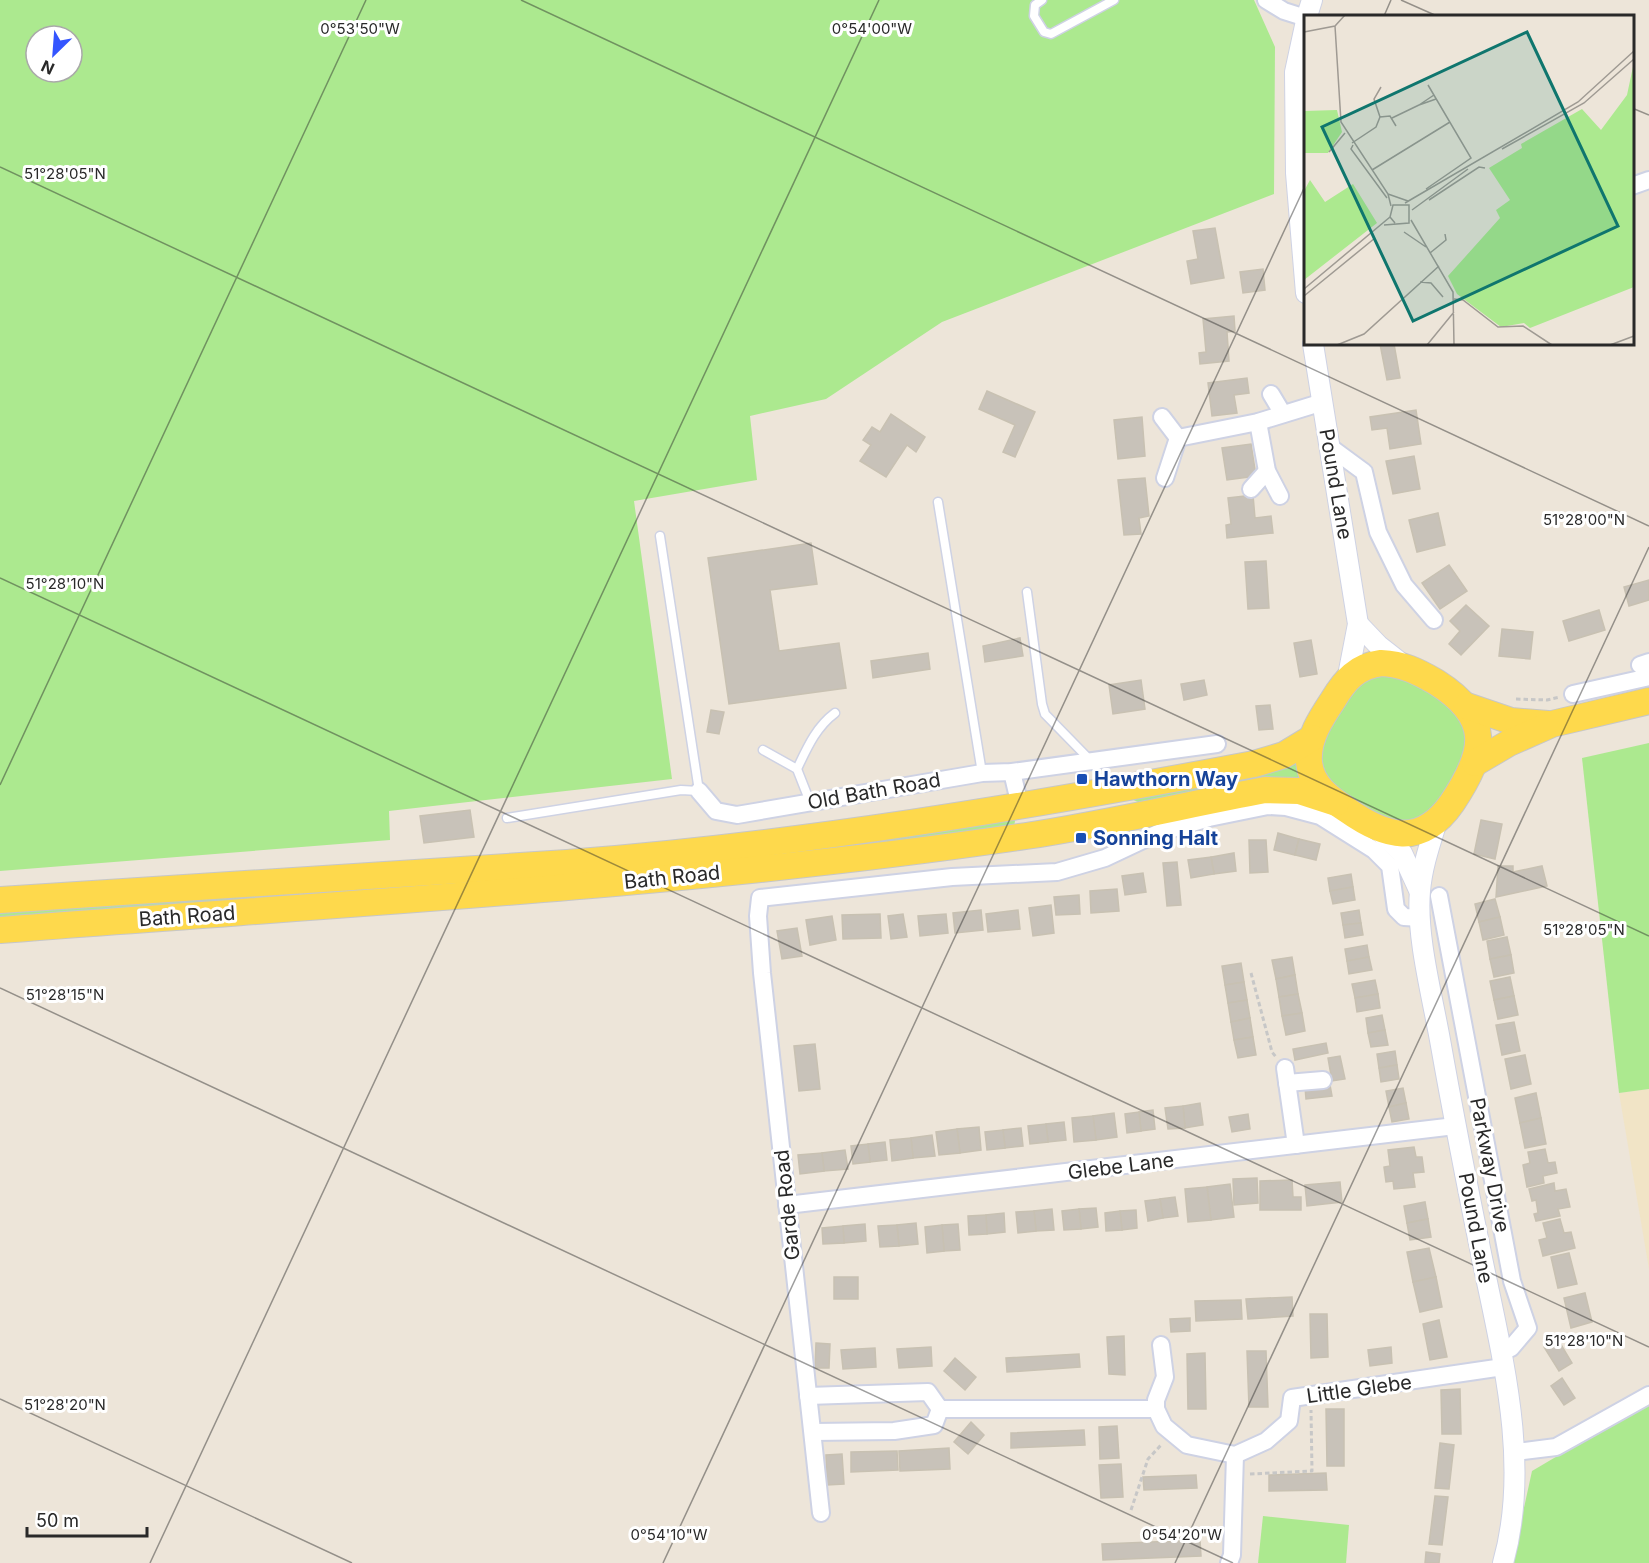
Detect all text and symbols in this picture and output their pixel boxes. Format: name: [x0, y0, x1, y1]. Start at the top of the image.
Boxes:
inset map: [1304, 15, 1634, 345]
text: 0°53'50"W: [320, 19, 400, 38]
text: 0°54'00"W: [832, 19, 912, 38]
north arrow: [24, 24, 84, 84]
text: N: [38, 56, 57, 79]
text: 51°28'05"N: [24, 164, 106, 183]
street label: Pound Lane: [1314, 427, 1358, 541]
text: 51°28'00"N: [1543, 510, 1625, 529]
text: 51°28'10"N: [26, 574, 104, 593]
street label: Old Bath Road: [806, 767, 942, 815]
place label: Hawthorn Way: [1094, 767, 1238, 791]
marker: Hawthorn Way: [1075, 772, 1089, 786]
place label: Sonning Halt: [1093, 826, 1218, 850]
marker: Sonning Halt: [1074, 831, 1088, 845]
street label: Bath Road: [623, 860, 721, 894]
street label: Bath Road: [138, 901, 236, 931]
text: 51°28'05"N: [1543, 920, 1625, 939]
text: 51°28'15"N: [26, 985, 104, 1004]
street label: Parkway Drive: [1465, 1096, 1515, 1234]
street label: Garde Road: [769, 1148, 805, 1262]
street label: Glebe Lane: [1066, 1148, 1176, 1184]
street label: Pound Lane: [1454, 1171, 1498, 1285]
text: 51°28'10"N: [1545, 1331, 1623, 1350]
street label: Little Glebe: [1305, 1370, 1413, 1408]
text: 51°28'20"N: [24, 1395, 106, 1414]
scale bar: [27, 1500, 147, 1538]
text: 50 m: [36, 1510, 79, 1531]
text: 0°54'10"W: [631, 1525, 708, 1544]
text: 0°54'20"W: [1142, 1525, 1222, 1544]

